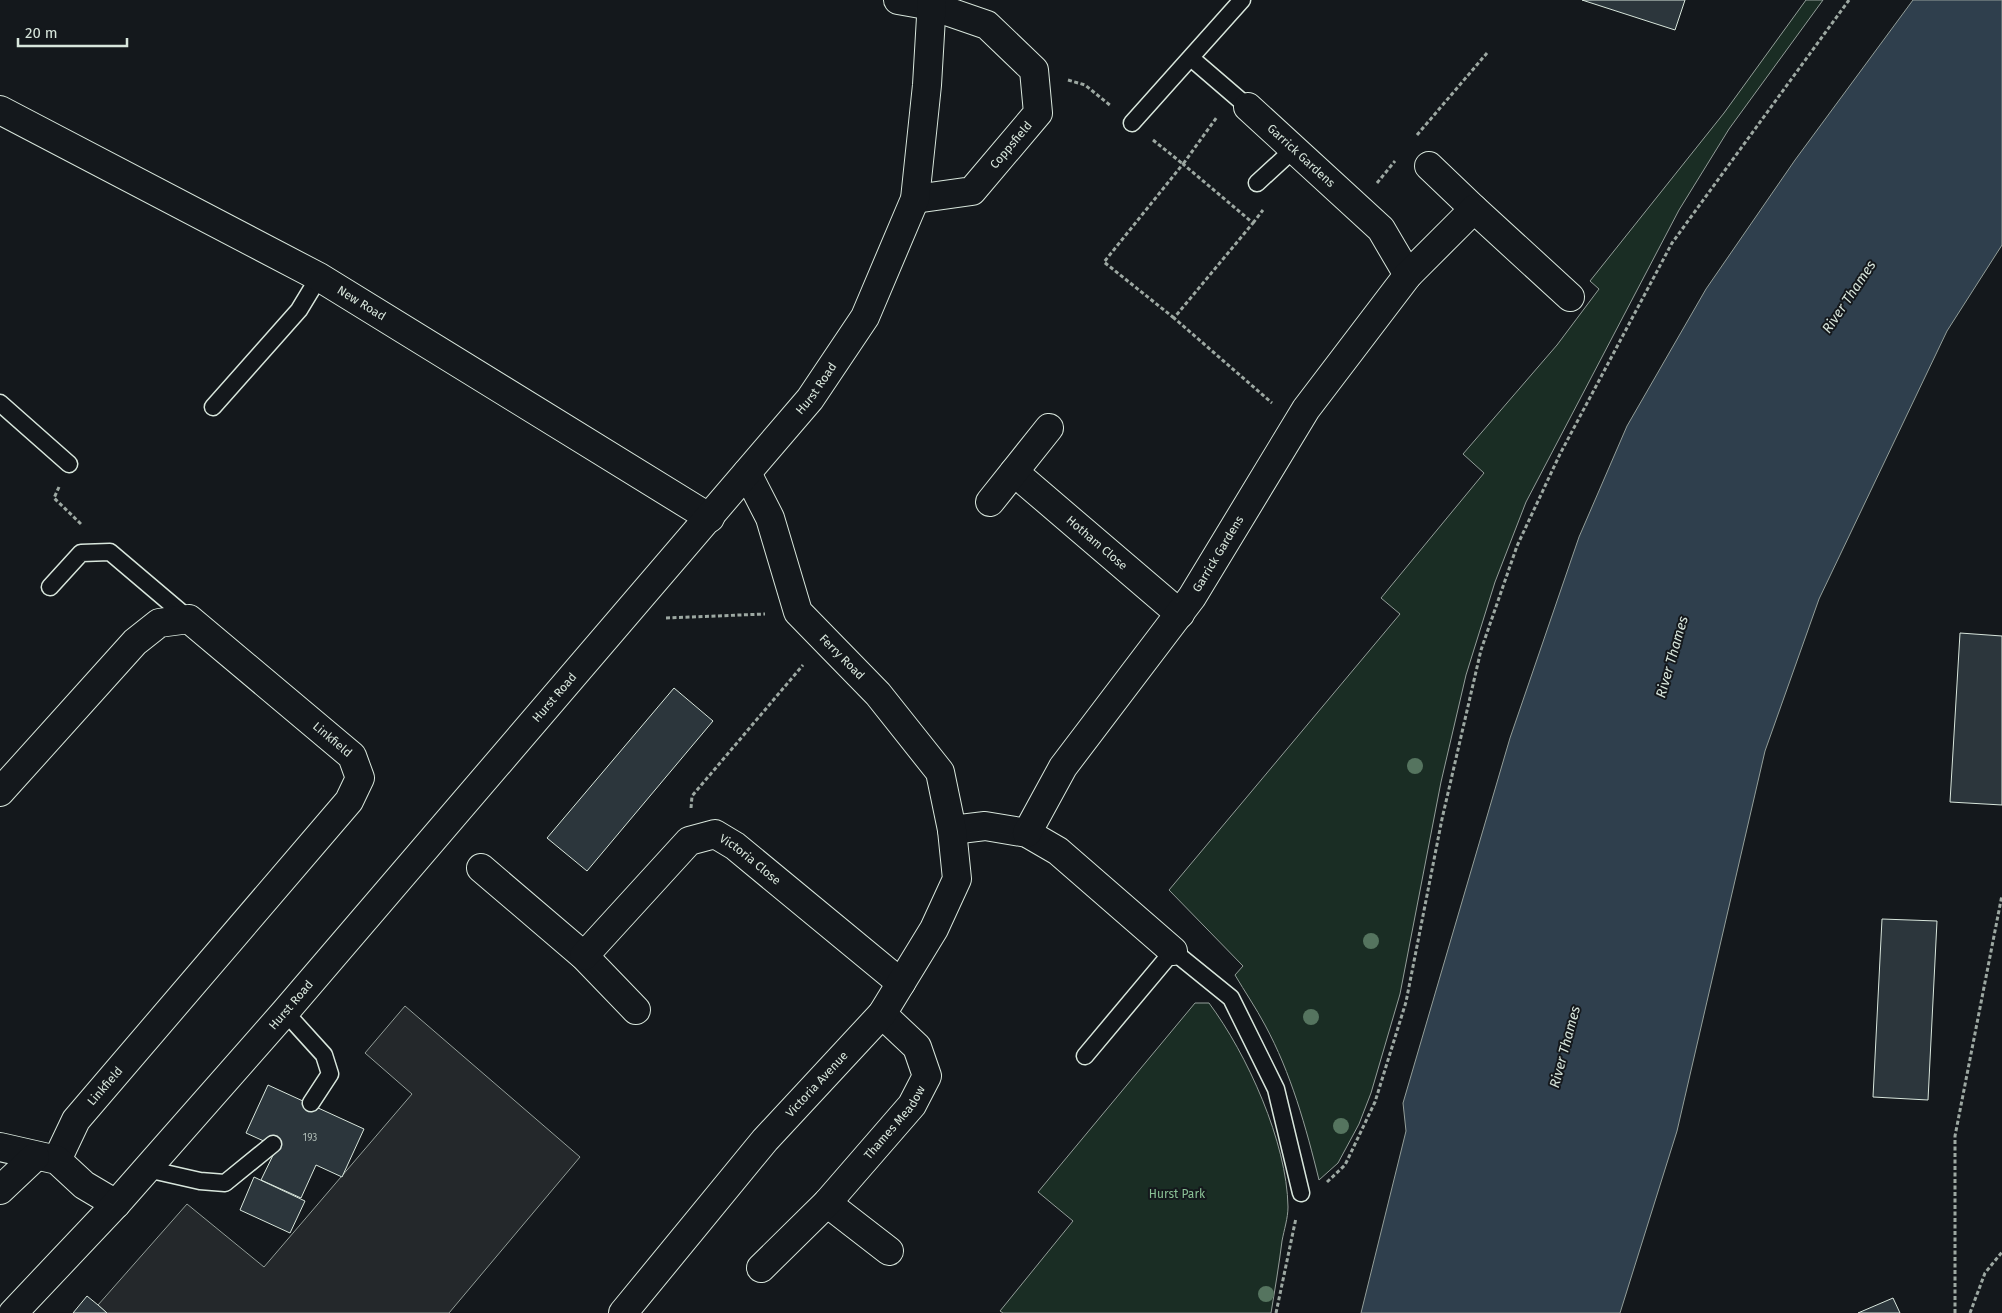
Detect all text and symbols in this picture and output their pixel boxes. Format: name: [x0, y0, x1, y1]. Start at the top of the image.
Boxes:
scale bar: [18, 15, 126, 47]
text: 20 m: [25, 24, 58, 42]
street label: Coppsfield: [987, 119, 1035, 171]
street label: Garrick Gardens: [1264, 121, 1338, 190]
water label: River Thames: [1818, 257, 1880, 337]
street label: New Road: [335, 283, 388, 323]
street label: Hurst Road: [793, 360, 839, 417]
street label: Hotham Close: [1063, 513, 1130, 573]
street label: Garrick Gardens: [1190, 513, 1247, 595]
water label: River Thames: [1652, 614, 1692, 700]
street label: Ferry Road: [817, 632, 867, 682]
street label: Hurst Road: [529, 670, 579, 725]
street label: Linkfield: [310, 719, 355, 760]
street label: Victoria Close: [717, 831, 783, 888]
street label: Hurst Road: [266, 977, 316, 1032]
water label: River Thames: [1546, 1004, 1584, 1090]
street label: Victoria Avenue: [783, 1048, 851, 1120]
street label: Linkfield: [84, 1064, 126, 1108]
street label: Thames Meadow: [861, 1083, 928, 1162]
house number: 193: [303, 1132, 317, 1144]
park label: Hurst Park: [1149, 1187, 1206, 1201]

